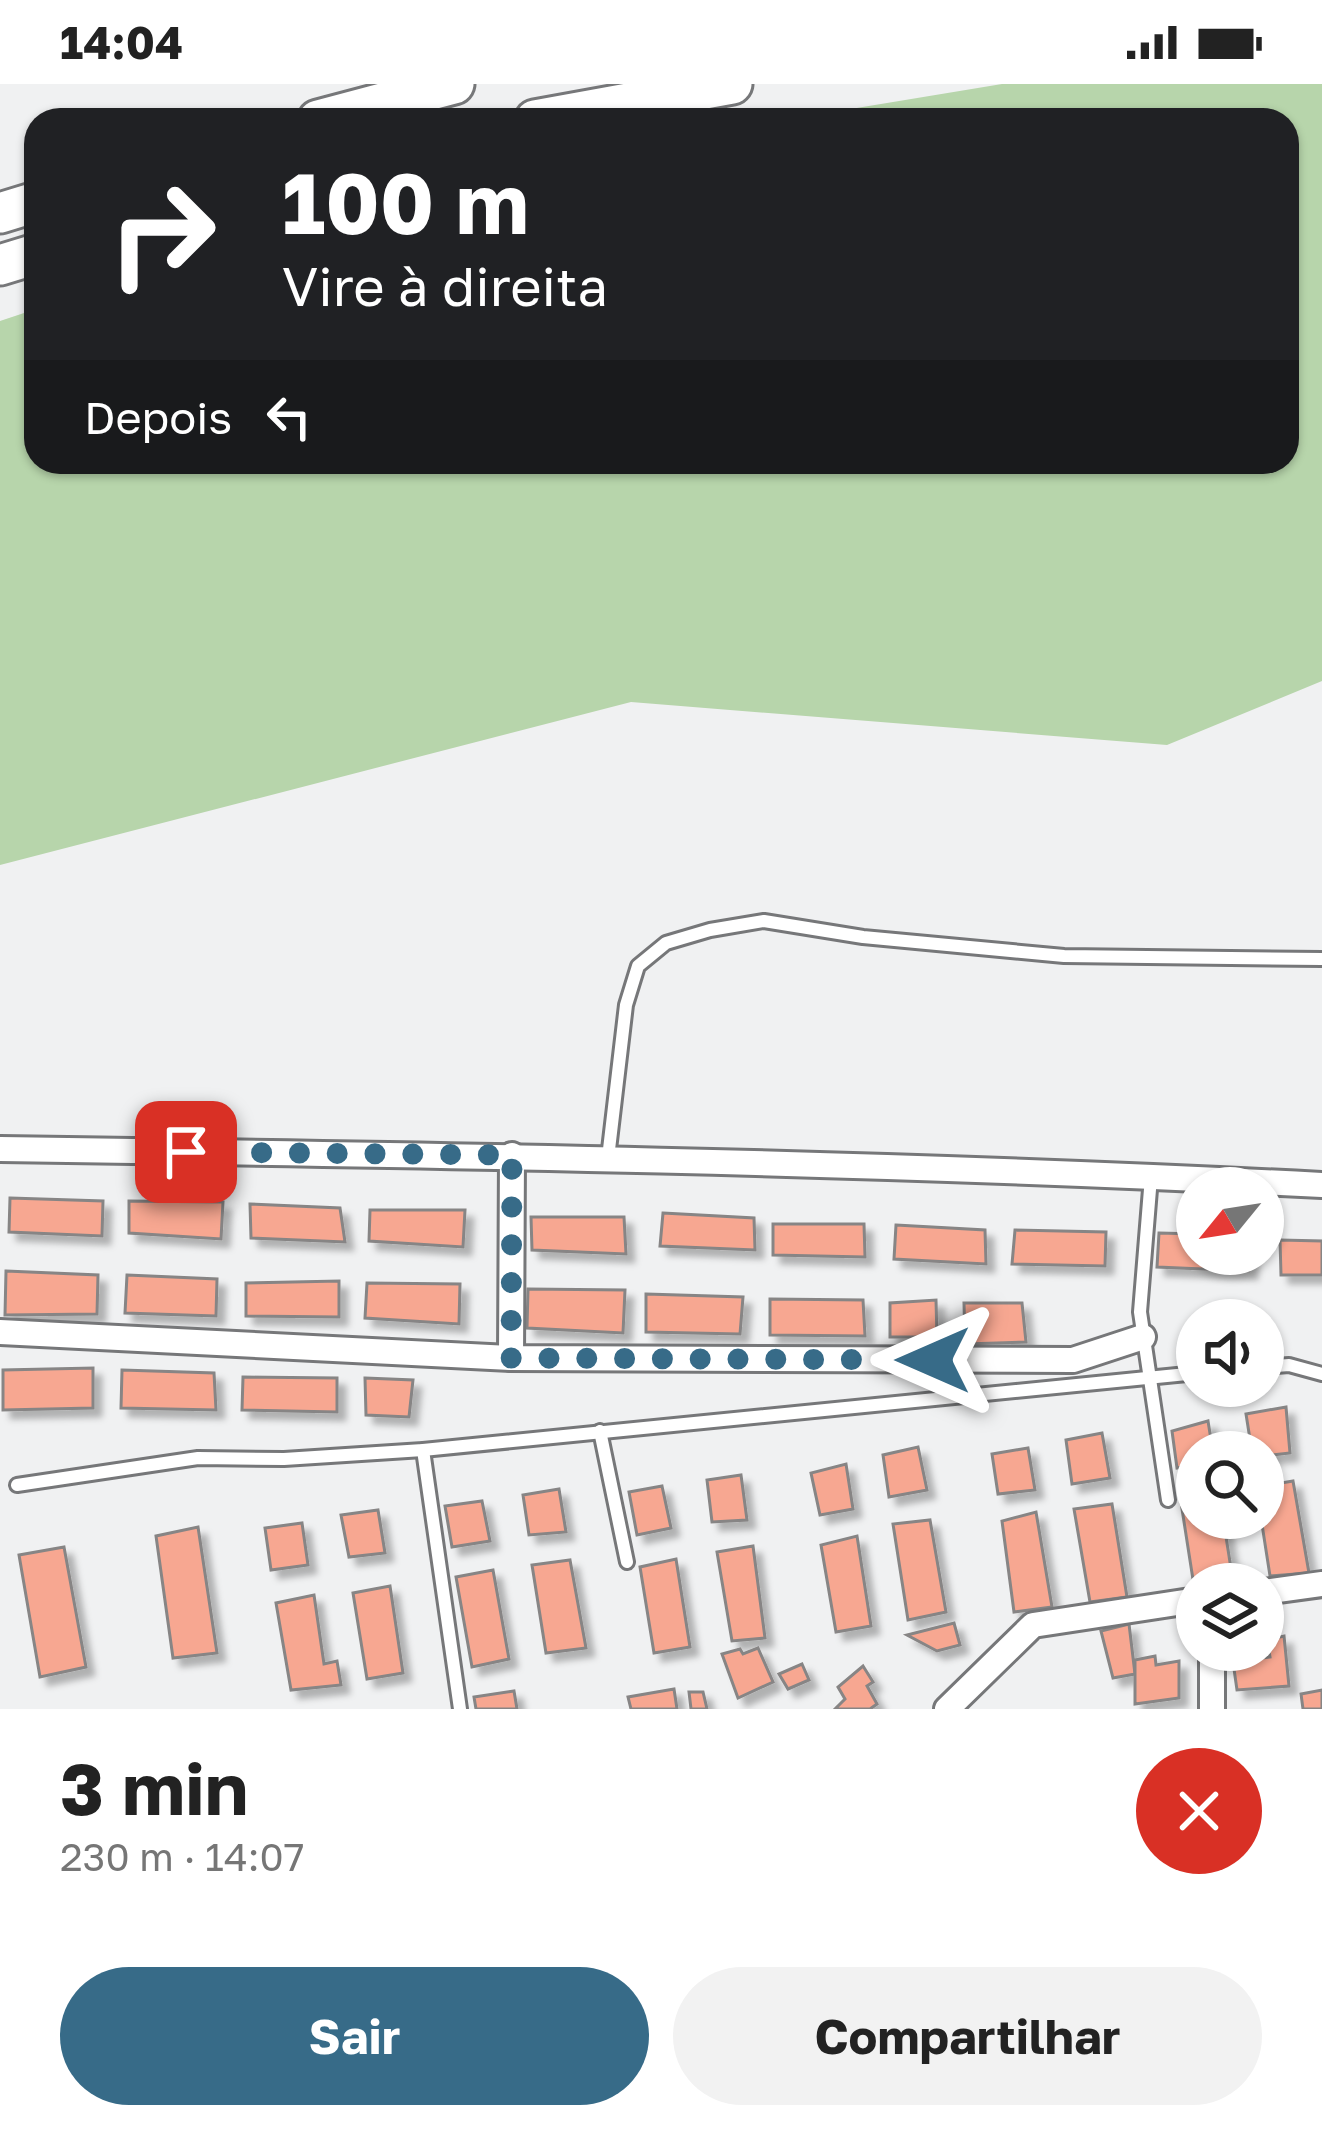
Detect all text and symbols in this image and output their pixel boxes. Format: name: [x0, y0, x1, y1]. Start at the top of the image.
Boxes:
text: 14:04: [60, 15, 183, 69]
text: 100 m: [282, 152, 529, 252]
icon: right: [84, 156, 240, 312]
text: Vire à direita: [282, 253, 608, 318]
icon: left: [256, 384, 322, 450]
text: Depois: [84, 390, 232, 444]
pin: [135, 1101, 237, 1203]
icon: arrive: [153, 1119, 219, 1185]
north arrow: [1176, 1167, 1284, 1275]
map controls: [1176, 1167, 1284, 1671]
position arrow: [870, 1297, 996, 1423]
button: sound: [1176, 1299, 1284, 1407]
button: search: [1176, 1431, 1284, 1539]
button: layers: [1176, 1563, 1284, 1671]
text: 3 min: [60, 1744, 248, 1831]
button: close: [1136, 1748, 1262, 1874]
text: 230 m · 14:07: [60, 1833, 304, 1880]
button: Sair: [60, 1967, 649, 2105]
button: Compartilhar: [673, 1967, 1262, 2105]

